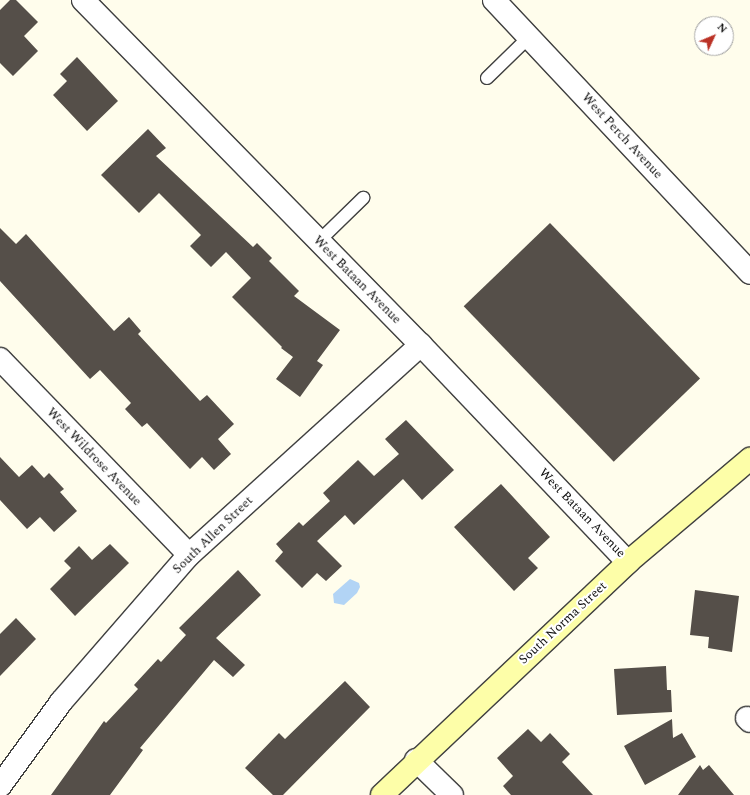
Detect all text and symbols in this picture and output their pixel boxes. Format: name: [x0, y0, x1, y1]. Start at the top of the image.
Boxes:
north arrow: [694, 16, 734, 56]
text: N: [713, 19, 732, 37]
street label: West Perch Avenue: [578, 90, 666, 182]
street label: West Bataan Avenue: [310, 233, 404, 327]
street label: West Wildrose Avenue: [43, 405, 145, 509]
street label: West Bataan Avenue: [535, 465, 629, 561]
street label: South Allen Street: [170, 493, 256, 577]
street label: South Norma Street: [516, 578, 610, 668]

